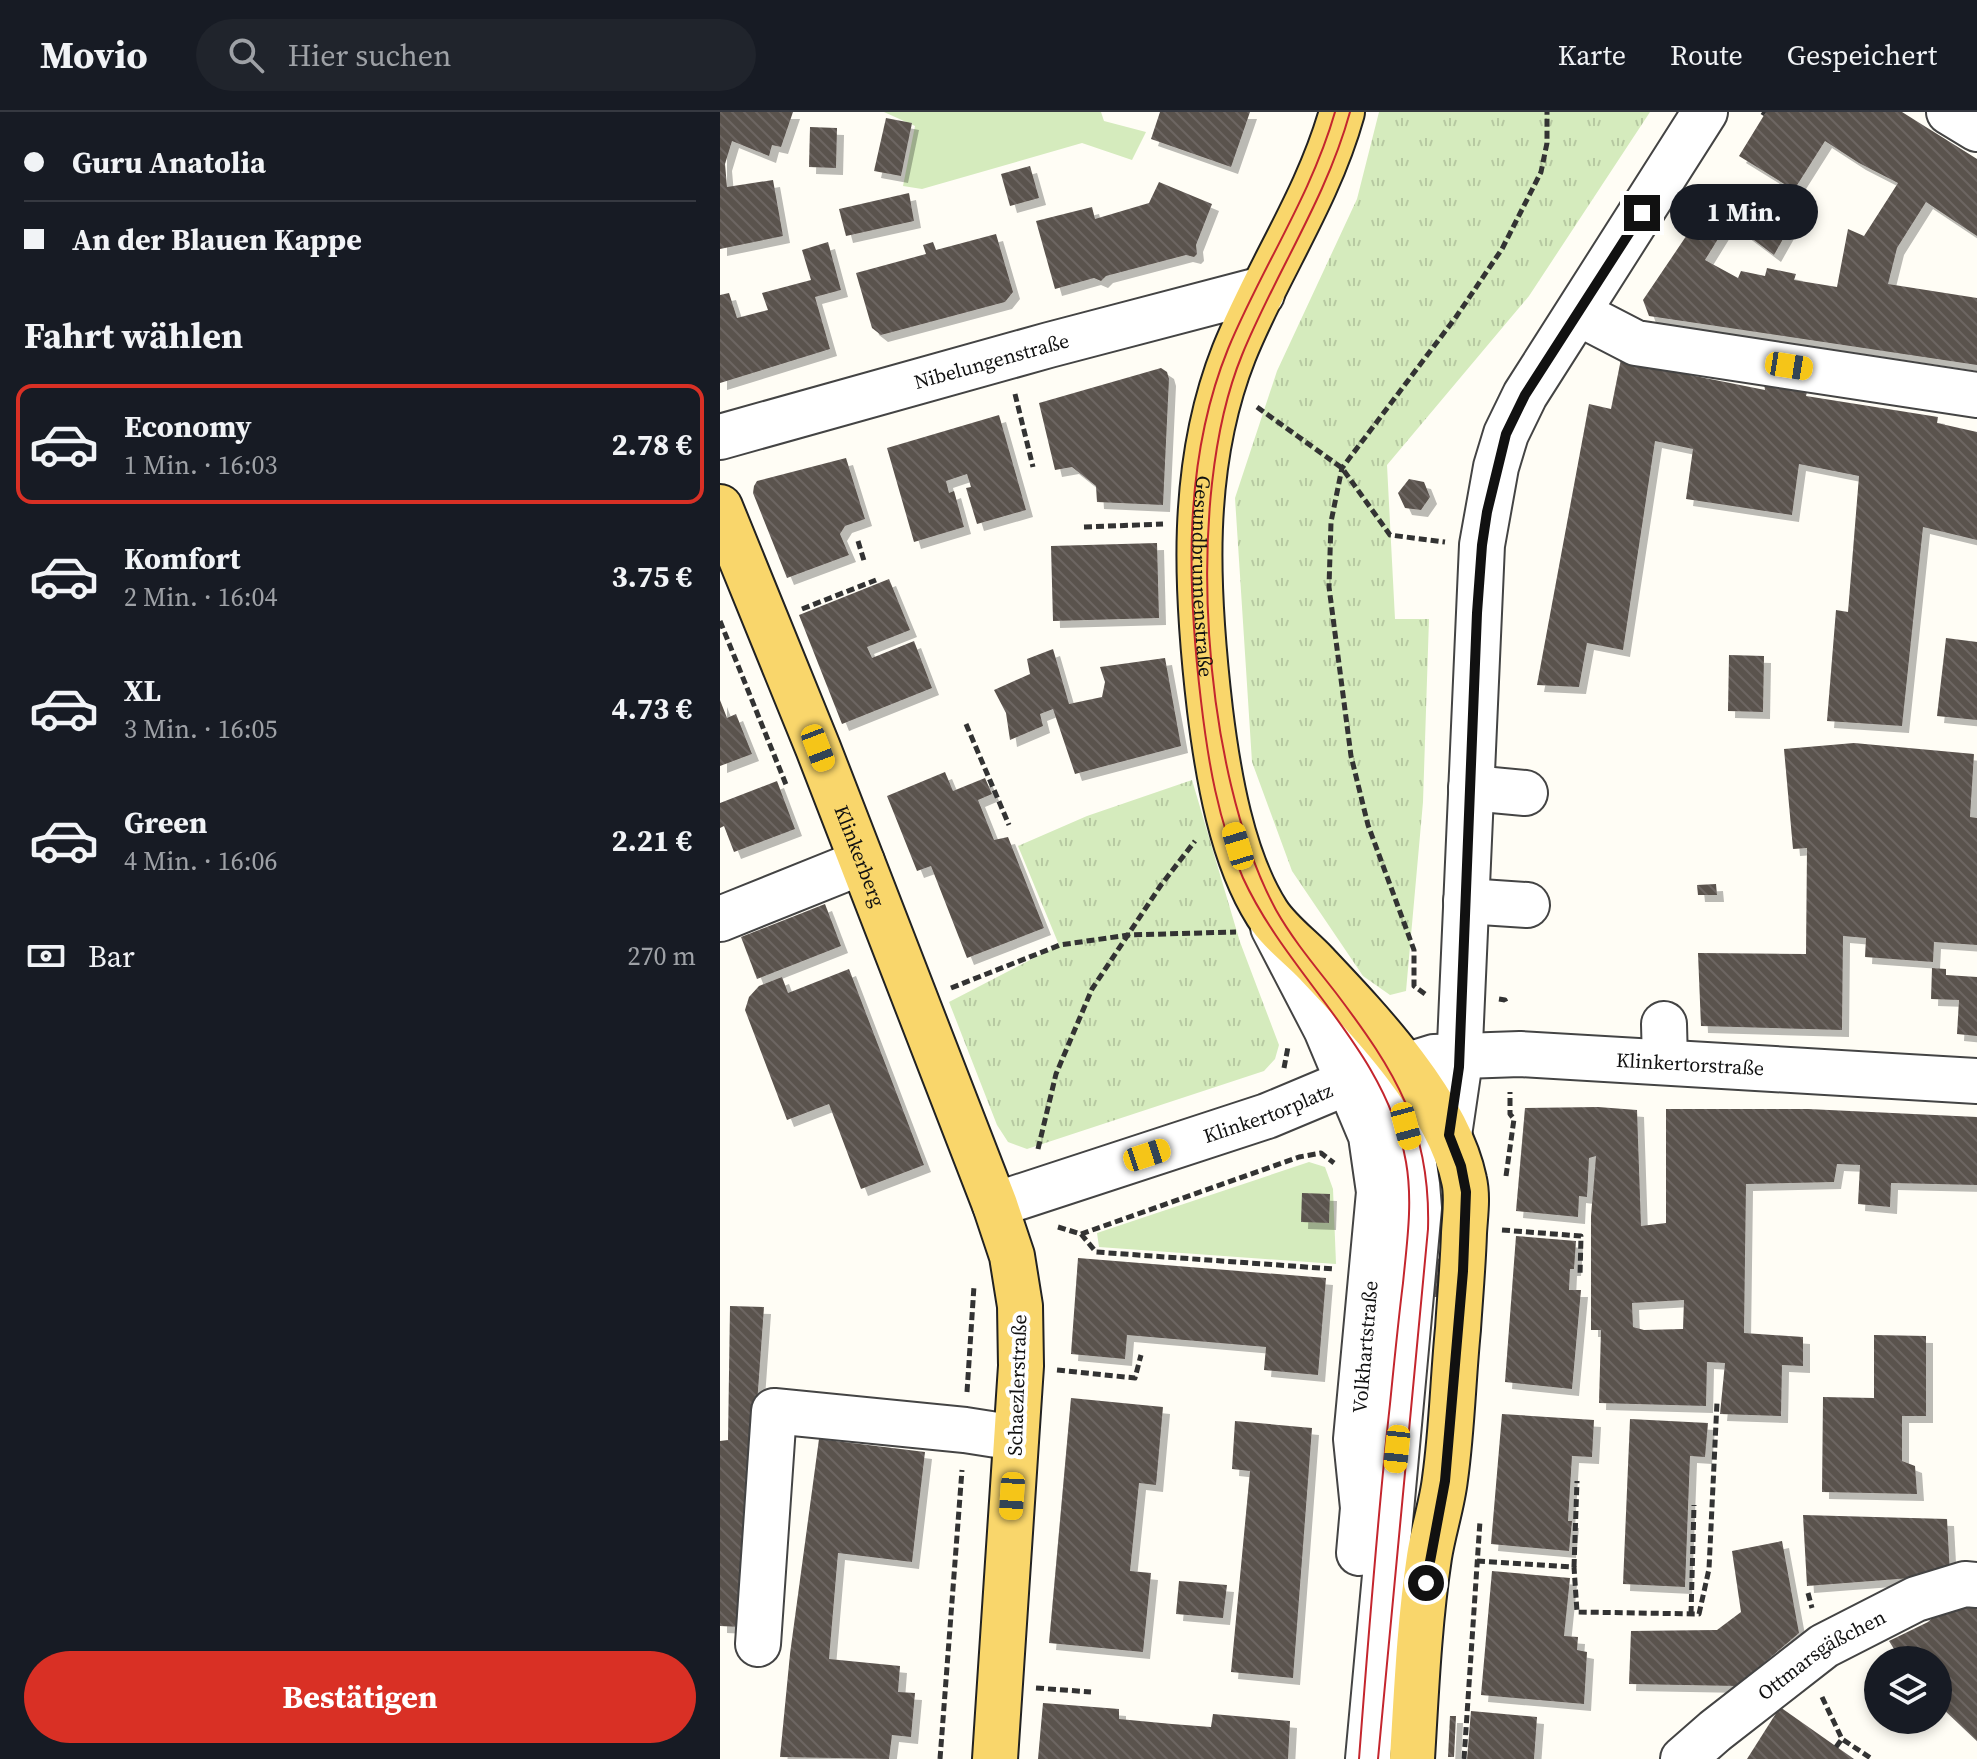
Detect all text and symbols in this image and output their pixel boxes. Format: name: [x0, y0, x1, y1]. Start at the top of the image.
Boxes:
search box: [196, 19, 756, 91]
text: Movio: [40, 29, 148, 81]
icon: search: [224, 33, 268, 77]
text: Hier suchen: [288, 35, 451, 76]
text: Karte: [1558, 36, 1626, 74]
text: Route: [1670, 36, 1743, 74]
text: Gespeichert: [1787, 36, 1937, 74]
text: Guru Anatolia: [72, 142, 266, 183]
callout: 1 Min.: [1670, 185, 1818, 241]
text: 1 Min.: [1707, 194, 1781, 230]
route end: [1624, 195, 1660, 231]
text: An der Blauen Kappe: [72, 219, 362, 260]
text: Fahrt wählen: [24, 311, 243, 360]
street label: Nibelungenstraße: [911, 326, 1072, 396]
car: [1763, 350, 1815, 382]
text: Economy: [124, 406, 252, 447]
icon: car: [28, 408, 100, 480]
text: 2.78 €: [612, 424, 692, 465]
text: 1 Min. · 16:03: [124, 447, 278, 483]
street label: Gesundbrunnenstraße: [1185, 474, 1220, 678]
text: Komfort: [124, 538, 241, 579]
icon: car: [28, 540, 100, 612]
text: 3.75 €: [612, 556, 692, 597]
text: 2 Min. · 16:04: [124, 579, 278, 615]
text: XL: [124, 670, 161, 711]
icon: car: [28, 672, 100, 744]
text: 4.73 €: [612, 688, 692, 729]
text: 3 Min. · 16:05: [124, 711, 278, 747]
car: [798, 721, 838, 775]
street label: Klinkerberg: [827, 801, 892, 911]
text: Green: [124, 802, 207, 843]
icon: car: [28, 804, 100, 876]
text: 2.21 €: [612, 820, 692, 861]
car: [1220, 820, 1256, 872]
text: 4 Min. · 16:06: [124, 843, 278, 879]
icon: cash: [24, 934, 68, 978]
text: Bar: [88, 936, 135, 977]
text: 270 m: [628, 938, 696, 974]
street label: Klinkertorstraße: [1615, 1046, 1765, 1082]
street label: Klinkertorplatz: [1200, 1076, 1337, 1150]
car: [1388, 1100, 1424, 1152]
car: [1120, 1136, 1174, 1174]
street label: Volkhartstraße: [1345, 1280, 1385, 1414]
street label: Schaezlerstraße: [1001, 1314, 1033, 1456]
car: [1383, 1424, 1411, 1474]
car: [998, 1471, 1026, 1521]
route start: [1408, 1565, 1444, 1601]
street label: Ottmarsgäßchen: [1752, 1603, 1890, 1707]
map controls: [1864, 1646, 1952, 1734]
button: layers: [1864, 1646, 1952, 1734]
button: Bestätigen: [24, 1651, 696, 1743]

